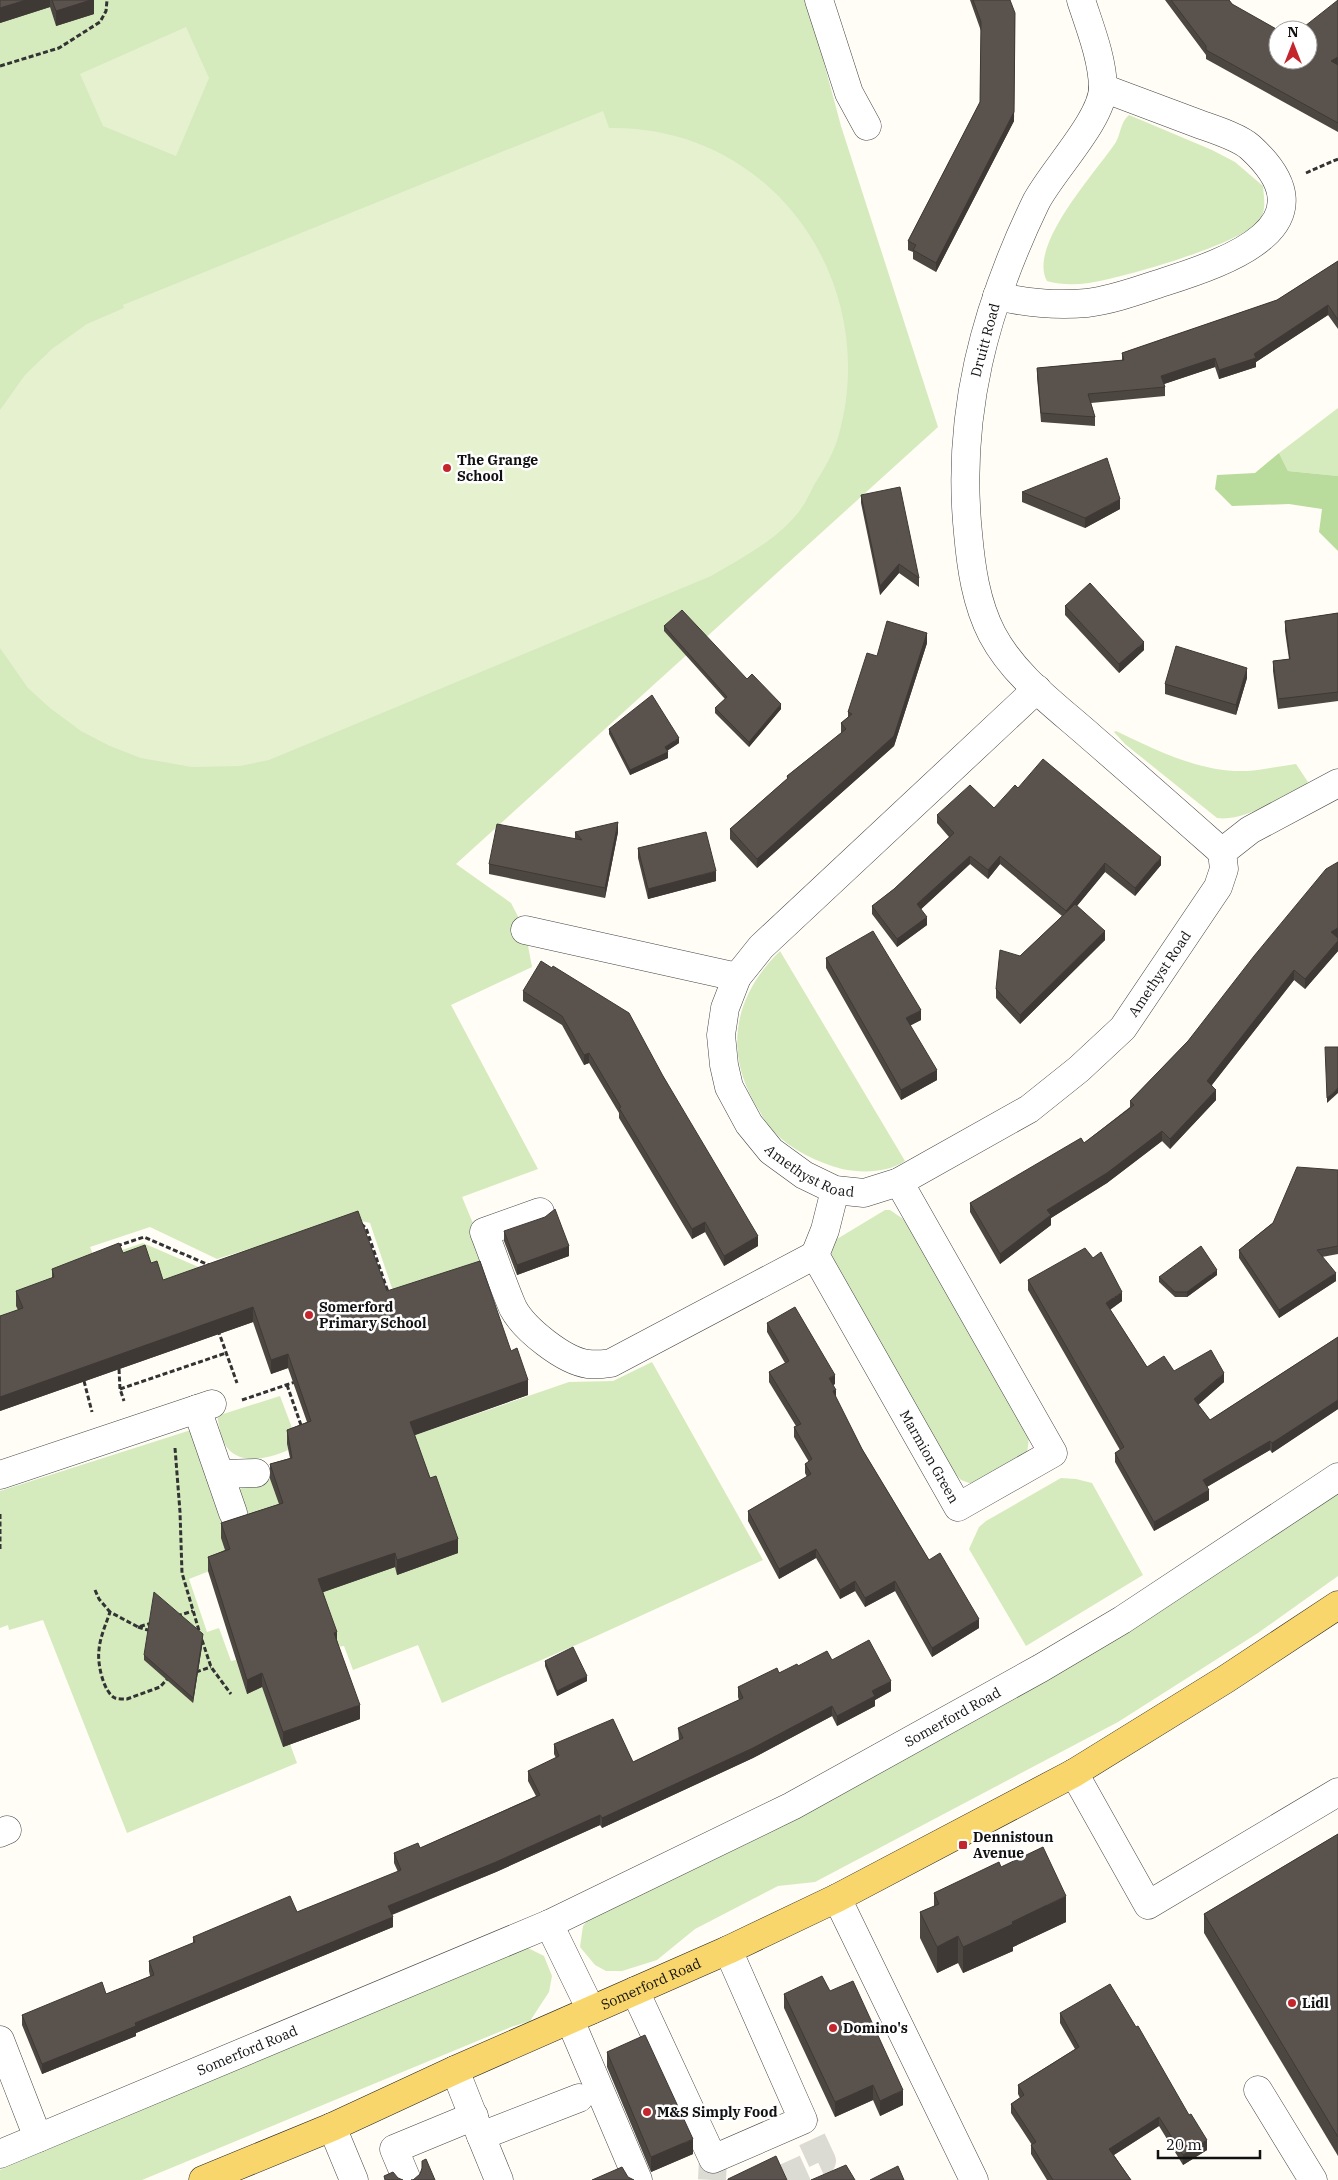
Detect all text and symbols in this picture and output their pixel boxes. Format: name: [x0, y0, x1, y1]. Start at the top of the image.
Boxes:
north arrow: [1268, 20, 1318, 70]
text: N: [1287, 23, 1299, 41]
street label: Druitt Road: [966, 301, 1004, 379]
place label: The Grange School: [457, 451, 538, 485]
marker: The Grange School: [441, 462, 453, 474]
street label: Amethyst Road: [1124, 927, 1195, 1020]
street label: Amethyst Road: [761, 1141, 856, 1201]
place label: Somerford Primary School: [319, 1298, 427, 1332]
marker: Somerford Primary School: [303, 1309, 315, 1321]
street label: Marmion Green: [896, 1407, 963, 1506]
street label: Somerford Road: [901, 1683, 1004, 1751]
place label: Dennistoun Avenue: [973, 1828, 1053, 1862]
marker: Dennistoun Avenue: [957, 1839, 969, 1851]
street label: Somerford Road: [598, 1954, 704, 2014]
place label: Lidl: [1302, 1994, 1329, 2012]
marker: Lidl: [1286, 1997, 1298, 2009]
place label: Domino's: [843, 2019, 908, 2037]
street label: Somerford Road: [194, 2021, 301, 2080]
marker: Domino's: [827, 2022, 839, 2034]
place label: M&S Simply Food: [657, 2103, 778, 2121]
marker: M&S Simply Food: [641, 2106, 653, 2118]
scale bar: [1158, 2128, 1260, 2160]
text: 20 m: [1166, 2135, 1202, 2154]

